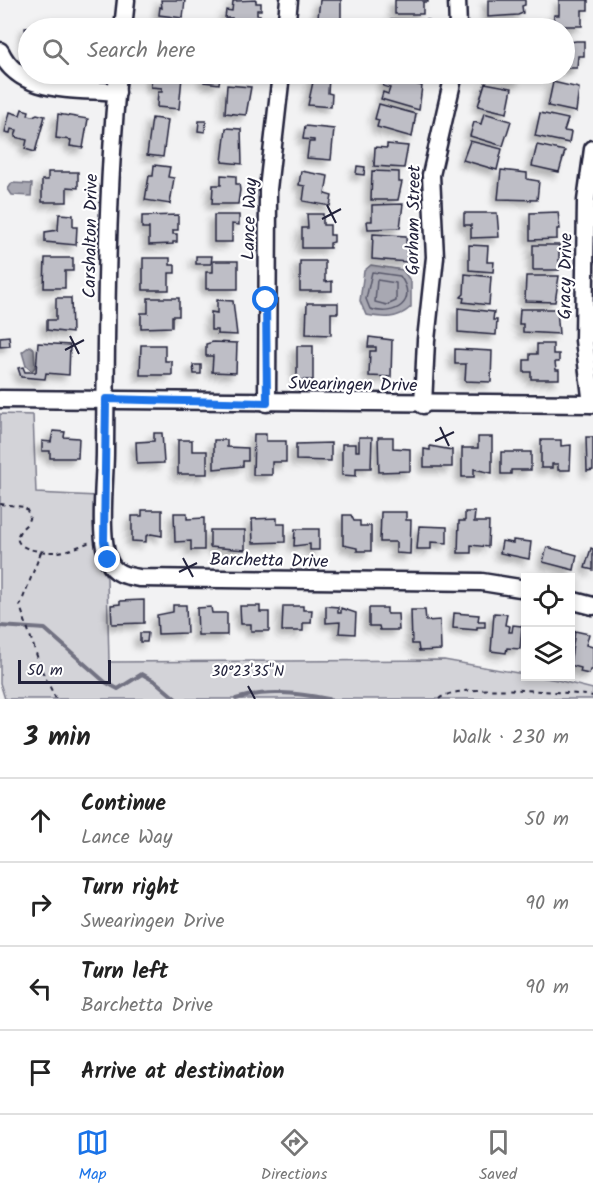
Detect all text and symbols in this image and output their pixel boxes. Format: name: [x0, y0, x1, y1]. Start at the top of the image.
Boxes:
search box: [18, 18, 575, 84]
text: Search here: [87, 34, 195, 69]
icon: search: [39, 35, 72, 68]
street label: Gorham Street: [399, 164, 430, 275]
street label: Carshalton Drive: [76, 173, 107, 299]
street label: Lance Way: [235, 177, 266, 261]
street label: Gracy Drive: [551, 232, 582, 320]
route start: [252, 286, 278, 312]
street label: Swearingen Drive: [288, 370, 418, 401]
route end: [94, 546, 120, 572]
street label: Barchetta Drive: [209, 546, 329, 577]
map controls: [521, 573, 575, 681]
button: locate: [521, 573, 575, 627]
button: layers: [521, 627, 575, 681]
scale bar: [18, 657, 111, 684]
text: 50 m: [27, 658, 63, 683]
text: 30°23'35"N: [212, 660, 284, 684]
text: 3 min: [24, 717, 91, 759]
text: Walk · 230 m: [452, 722, 569, 754]
text: Continue: [81, 787, 166, 822]
icon: ahead: [24, 804, 57, 837]
text: 50 m: [524, 804, 569, 836]
text: Lance Way: [81, 822, 172, 854]
text: Turn right: [81, 871, 179, 906]
icon: right: [24, 888, 57, 921]
text: 90 m: [525, 888, 569, 920]
text: Swearingen Drive: [81, 906, 224, 938]
text: Turn left: [81, 955, 168, 990]
icon: left: [24, 972, 57, 1005]
text: 90 m: [525, 972, 569, 1004]
text: Barchetta Drive: [81, 990, 213, 1022]
text: Arrive at destination: [81, 1055, 284, 1090]
icon: arrive: [24, 1056, 57, 1089]
tab: Map: [76, 1126, 109, 1187]
tab: Directions: [261, 1126, 327, 1187]
tab: Saved: [479, 1126, 517, 1187]

